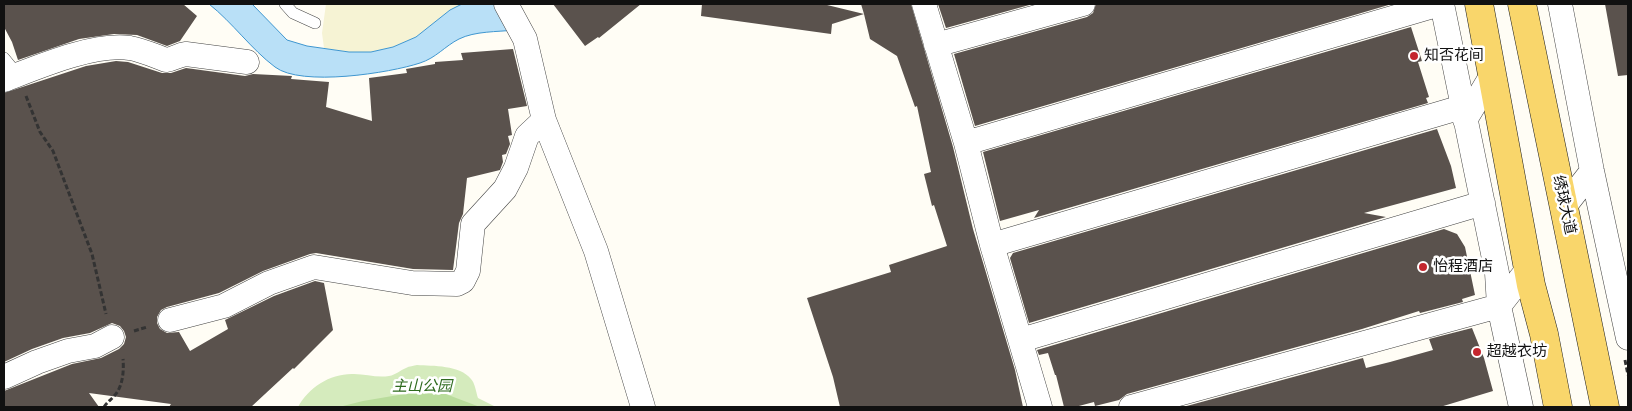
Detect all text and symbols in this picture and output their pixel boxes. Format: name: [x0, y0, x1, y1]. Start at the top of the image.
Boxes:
place label: 知否花间: [1424, 47, 1484, 65]
marker: 知否花间: [1408, 50, 1420, 62]
street label: 绣球大道: [1549, 174, 1579, 236]
place label: 怡程酒店: [1433, 258, 1493, 276]
marker: 怡程酒店: [1417, 261, 1429, 273]
place label: 超越衣坊: [1487, 343, 1547, 361]
marker: 超越衣坊: [1471, 346, 1483, 358]
park label: 主山公园: [392, 378, 452, 396]

